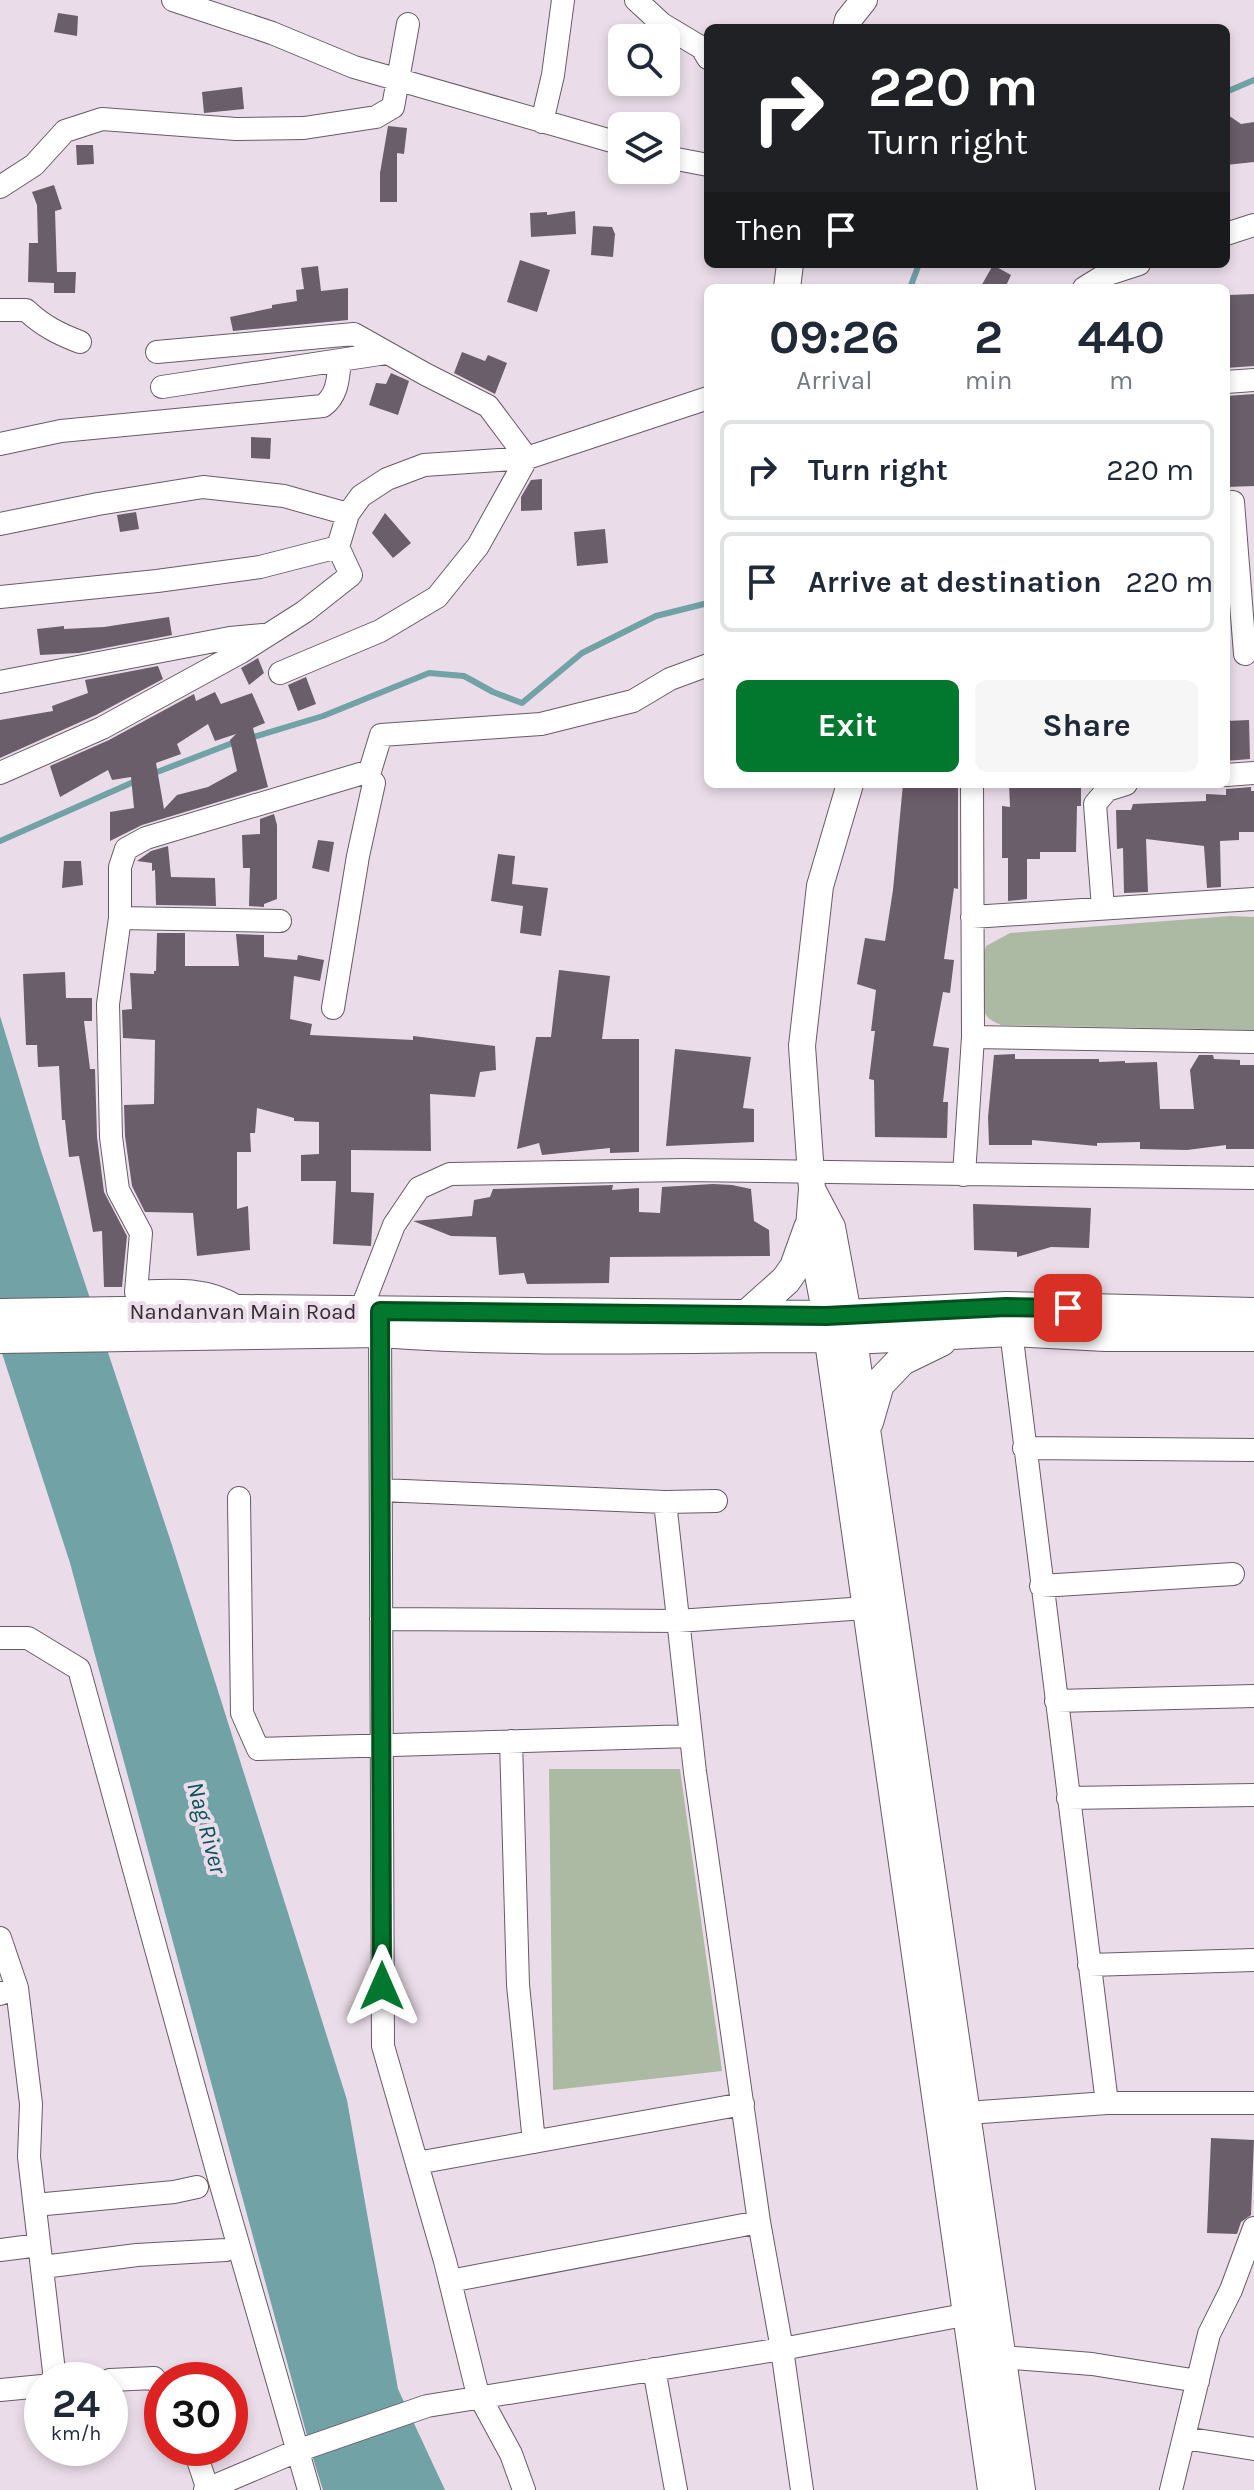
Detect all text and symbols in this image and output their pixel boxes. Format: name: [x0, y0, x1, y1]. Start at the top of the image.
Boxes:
map controls: [608, 24, 680, 184]
button: search: [608, 24, 680, 96]
text: 220 m: [868, 54, 1039, 119]
icon: right: [736, 56, 840, 160]
button: layers: [608, 112, 680, 184]
text: Turn right: [868, 121, 1028, 163]
icon: arrive: [819, 208, 863, 252]
text: Then: [736, 212, 803, 248]
text: 09:26: [769, 309, 900, 365]
text: 2: [974, 309, 1003, 365]
text: 440: [1077, 309, 1165, 365]
text: Arrival: [796, 365, 872, 396]
text: min: [965, 365, 1013, 396]
text: m: [1109, 365, 1133, 396]
icon: right: [740, 448, 784, 492]
text: Turn right: [808, 452, 948, 488]
text: 220 m: [1106, 452, 1194, 488]
icon: arrive: [740, 560, 784, 604]
text: Arrive at destination: [808, 564, 1102, 600]
text: 220 m: [1126, 564, 1213, 600]
button: Exit: [736, 680, 959, 772]
button: Share: [975, 680, 1198, 772]
pin: [1034, 1274, 1102, 1342]
icon: arrive: [1046, 1286, 1090, 1330]
street label: Nandanvan Main Road: [130, 1299, 356, 1325]
water label: Nag River: [181, 1779, 233, 1878]
position arrow: [340, 1944, 424, 2028]
speed limit sign: 30: [144, 2362, 248, 2466]
text: 24: [52, 2380, 100, 2427]
text: km/h: [51, 2422, 101, 2445]

